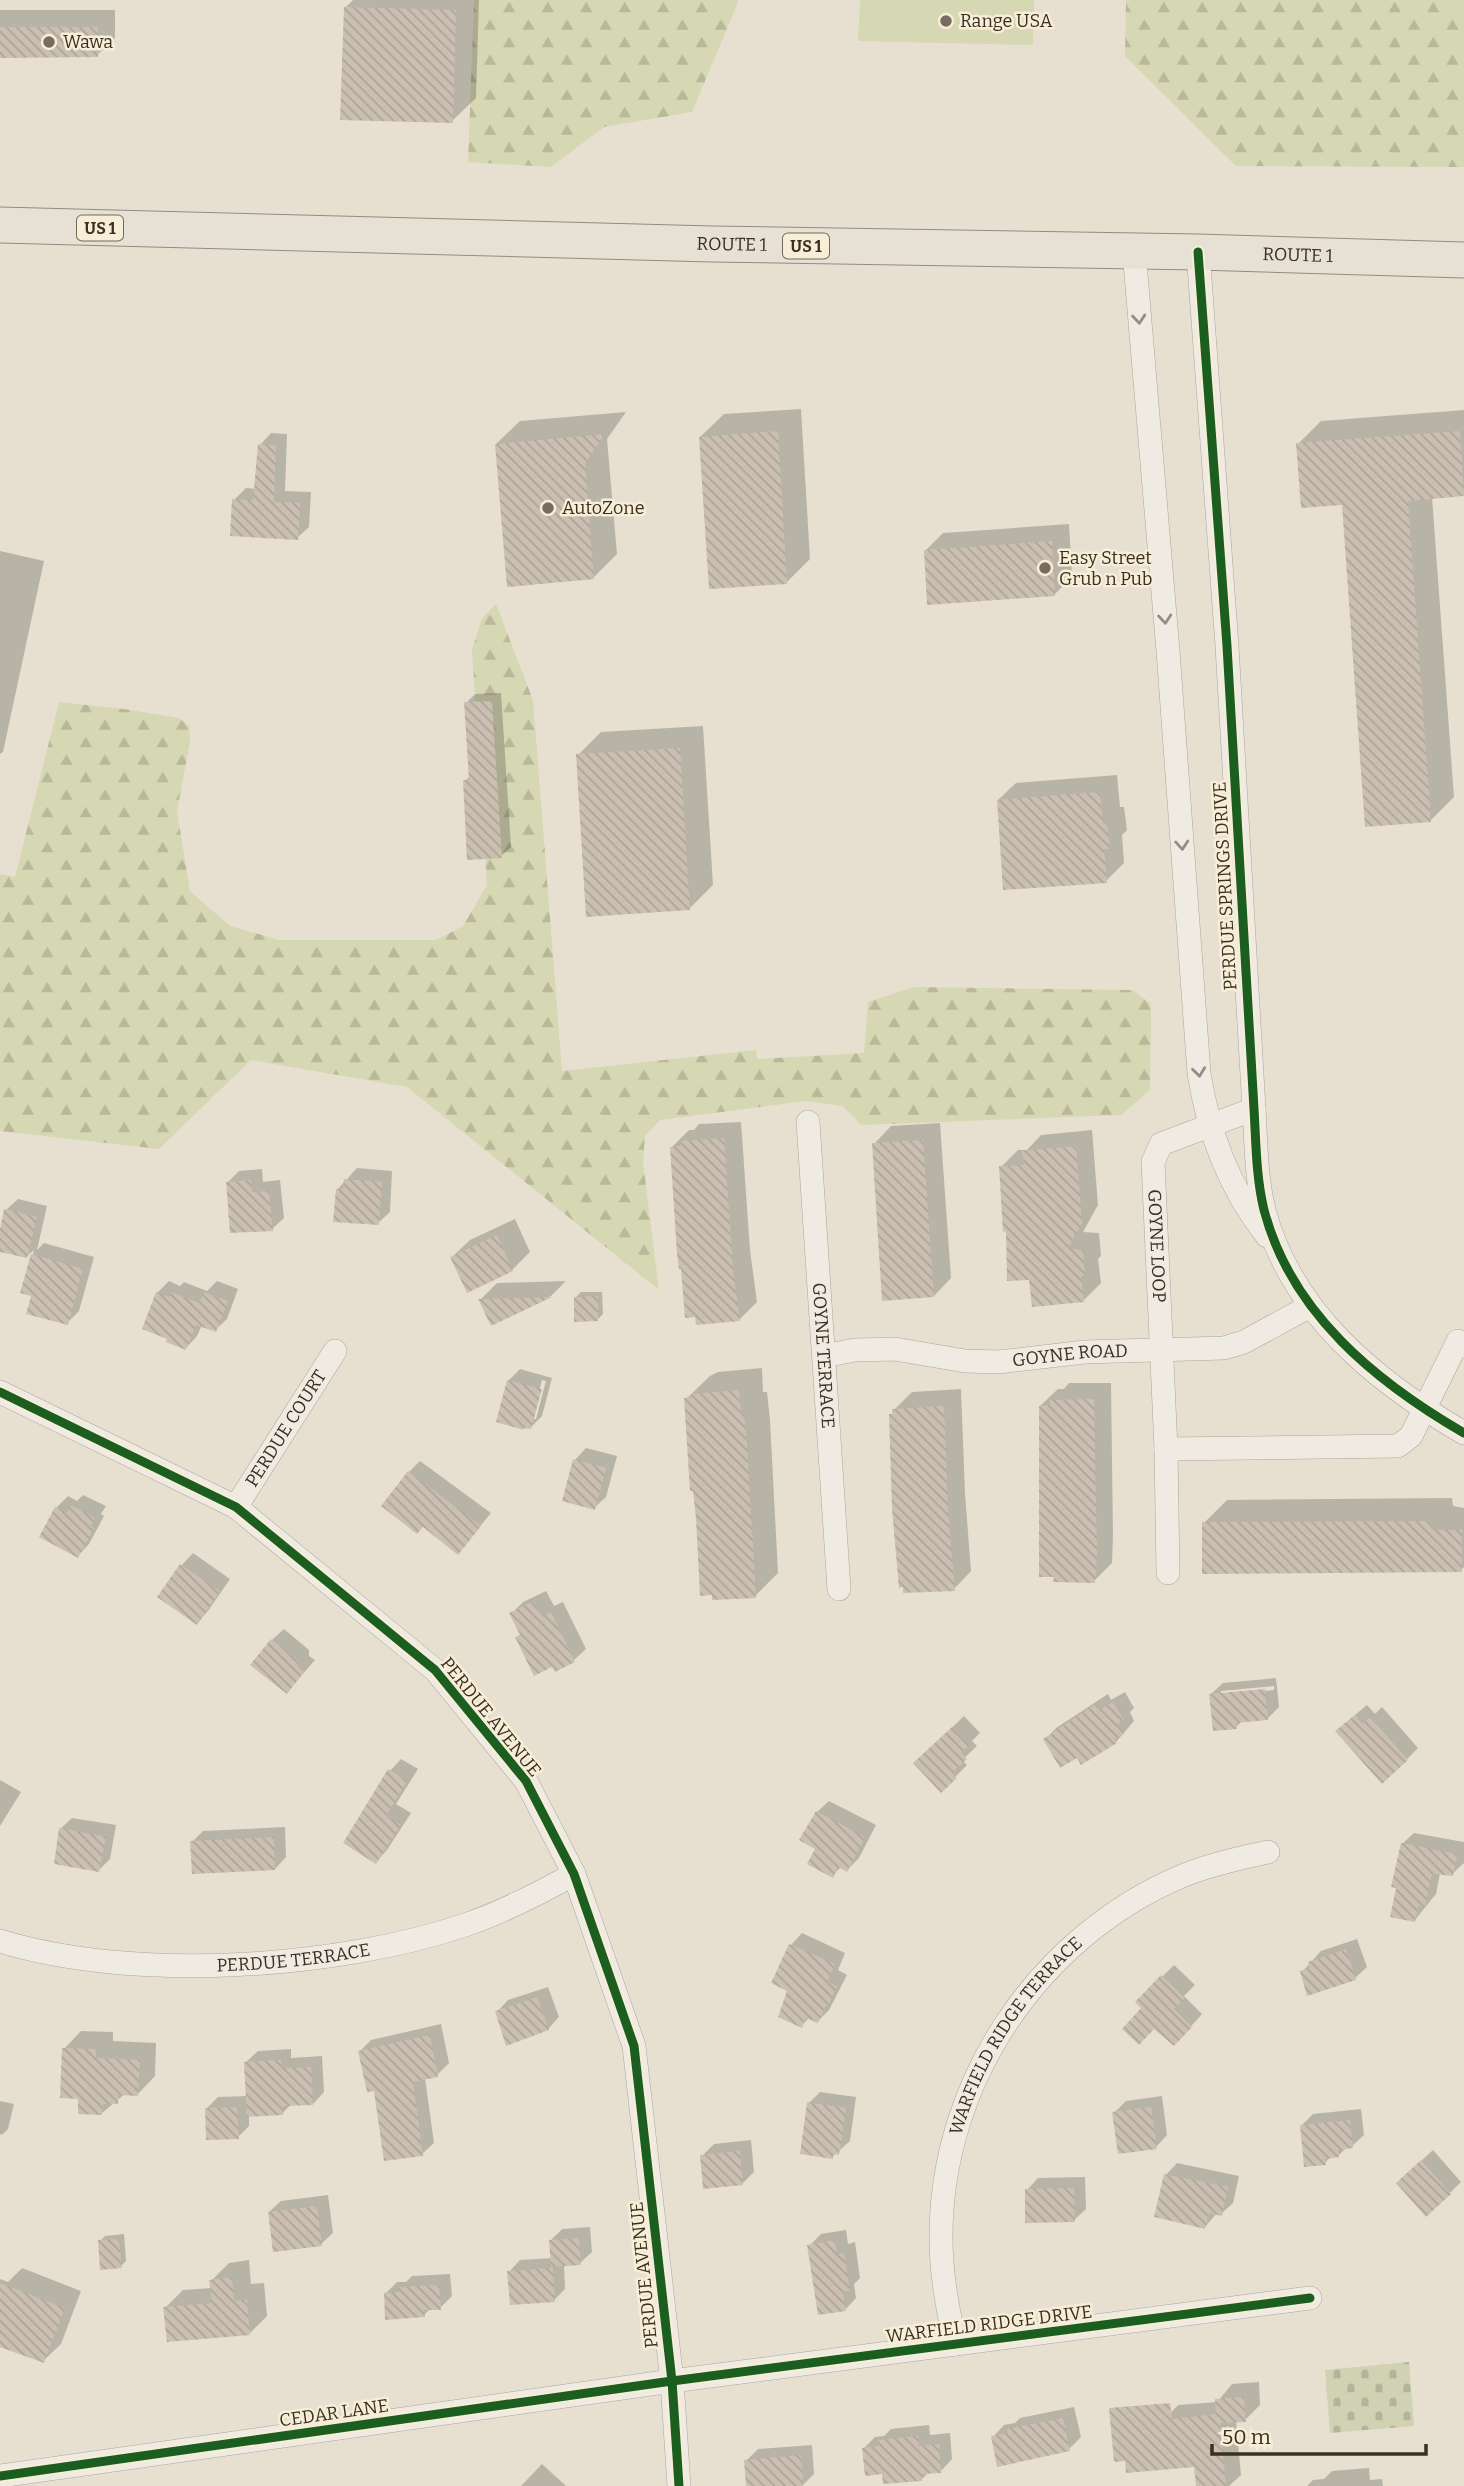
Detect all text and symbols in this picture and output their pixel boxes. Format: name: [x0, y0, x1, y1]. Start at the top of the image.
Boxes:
place label: Range USA: [960, 10, 1053, 32]
marker: Range USA: [938, 13, 954, 29]
place label: Wawa: [63, 31, 113, 53]
marker: Wawa: [41, 34, 57, 50]
road number: US 1: [77, 216, 123, 240]
street label: ROUTE 1: [696, 233, 768, 256]
road number: US 1: [783, 234, 829, 258]
street label: ROUTE 1: [1262, 243, 1334, 267]
one-way arrow: [1131, 313, 1146, 324]
place label: AutoZone: [562, 497, 645, 519]
marker: AutoZone: [540, 500, 556, 516]
place label: Easy Street Grub n Pub: [1059, 547, 1152, 590]
marker: Easy Street Grub n Pub: [1037, 560, 1053, 576]
one-way arrow: [1157, 613, 1172, 624]
street label: PERDUE SPRINGS DRIVE: [1209, 781, 1241, 991]
one-way arrow: [1174, 840, 1189, 851]
one-way arrow: [1192, 1066, 1207, 1078]
street label: GOYNE LOOP: [1143, 1189, 1170, 1303]
street label: GOYNE TERRACE: [808, 1282, 839, 1429]
street label: GOYNE ROAD: [1011, 1340, 1128, 1371]
street label: PERDUE COURT: [241, 1366, 331, 1491]
street label: PERDUE AVENUE: [436, 1653, 546, 1781]
street label: WARFIELD RIDGE TERRACE: [945, 1932, 1087, 2137]
street label: PERDUE TERRACE: [216, 1938, 372, 1976]
street label: PERDUE AVENUE: [625, 2201, 663, 2349]
street label: WARFIELD RIDGE DRIVE: [885, 2300, 1093, 2348]
street label: CEDAR LANE: [278, 2394, 390, 2432]
scale bar: [1212, 2412, 1426, 2456]
text: 50 m: [1222, 2424, 1271, 2450]

